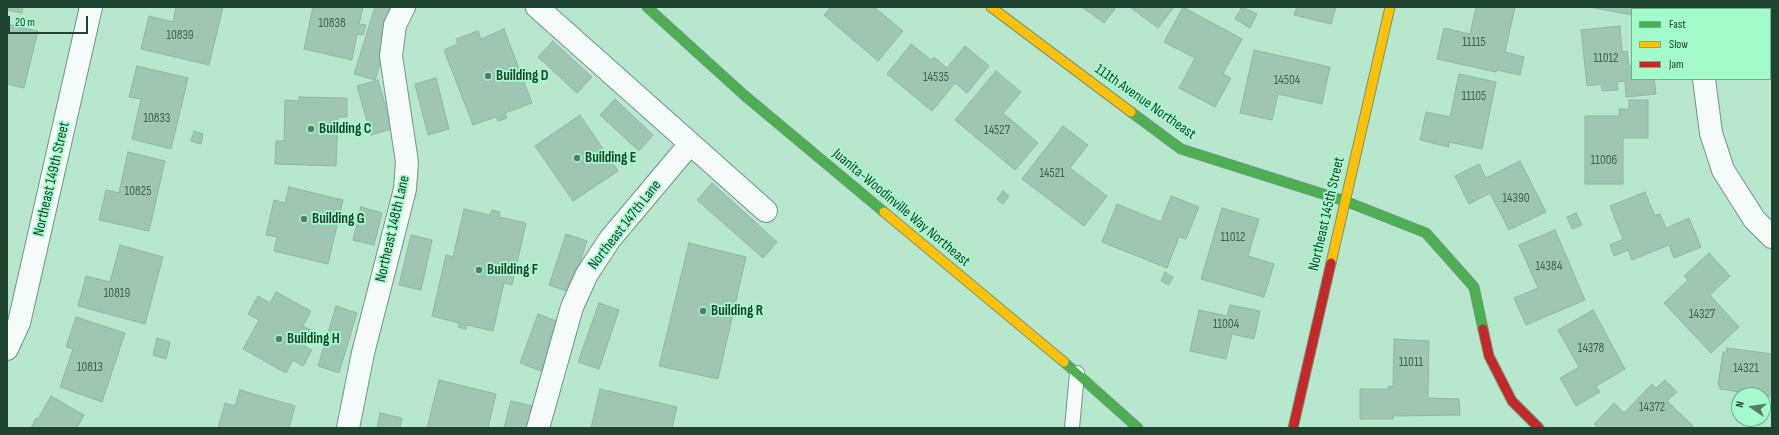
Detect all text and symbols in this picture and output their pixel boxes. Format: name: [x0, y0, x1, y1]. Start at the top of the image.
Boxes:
scale bar: [10, 8, 90, 34]
legend: [1631, 8, 1771, 80]
text: 20 m: [15, 15, 35, 30]
house number: 10838: [318, 16, 346, 32]
text: Fast: [1669, 17, 1686, 32]
house number: 10839: [166, 28, 194, 44]
house number: 11115: [1462, 35, 1486, 51]
text: Slow: [1669, 37, 1688, 52]
house number: 11012: [1594, 51, 1618, 67]
text: Jam: [1669, 57, 1684, 72]
street label: 111th Avenue Northeast: [1091, 60, 1199, 144]
place label: Building D: [496, 67, 548, 85]
house number: 14535: [923, 70, 949, 86]
marker: Building D: [483, 71, 493, 81]
house number: 14504: [1274, 73, 1300, 89]
house number: 11105: [1462, 89, 1486, 105]
house number: 10833: [144, 111, 170, 127]
street label: Northeast 149th Street: [30, 120, 74, 238]
place label: Building C: [319, 120, 371, 138]
house number: 14527: [984, 123, 1010, 139]
marker: Building C: [306, 124, 316, 134]
street label: Juanita-Woodinville Way Northeast: [829, 145, 973, 271]
place label: Building E: [585, 149, 636, 167]
marker: Building E: [572, 153, 582, 163]
house number: 11006: [1591, 153, 1617, 169]
street label: Northeast 145th Street: [1305, 155, 1349, 273]
house number: 14521: [1039, 166, 1065, 182]
street label: Northeast 148th Lane: [372, 174, 414, 284]
street label: Northeast 147th Lane: [585, 177, 665, 273]
house number: 10825: [125, 184, 151, 200]
house number: 14390: [1502, 191, 1530, 207]
place label: Building G: [312, 210, 365, 228]
marker: Building G: [299, 214, 309, 224]
house number: 11012: [1221, 230, 1245, 246]
house number: 14384: [1536, 259, 1562, 275]
place label: Building F: [487, 261, 538, 279]
marker: Building F: [474, 265, 484, 275]
house number: 10819: [104, 286, 130, 302]
place label: Building R: [711, 302, 763, 320]
marker: Building R: [698, 306, 708, 316]
house number: 14327: [1689, 307, 1715, 323]
house number: 11004: [1213, 317, 1239, 333]
place label: Building H: [287, 330, 340, 348]
marker: Building H: [274, 334, 284, 344]
house number: 14378: [1578, 341, 1604, 357]
house number: 11011: [1399, 355, 1423, 371]
house number: 10813: [77, 360, 103, 376]
house number: 14321: [1733, 361, 1759, 377]
north arrow: [1731, 387, 1771, 427]
house number: 14372: [1639, 400, 1665, 416]
text: N: [1733, 400, 1747, 409]

